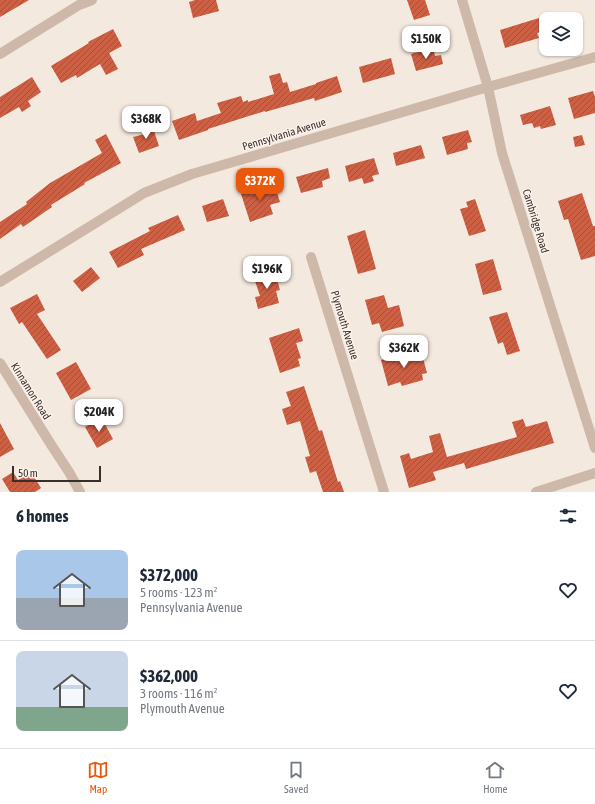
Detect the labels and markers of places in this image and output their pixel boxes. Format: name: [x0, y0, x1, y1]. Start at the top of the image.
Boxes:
pin: $150K: [398, 26, 454, 60]
pin: $368K: [118, 106, 174, 140]
pin: $372K: [232, 168, 288, 202]
pin: $196K: [239, 256, 295, 290]
pin: $362K: [376, 335, 432, 369]
pin: $204K: [71, 399, 127, 433]

